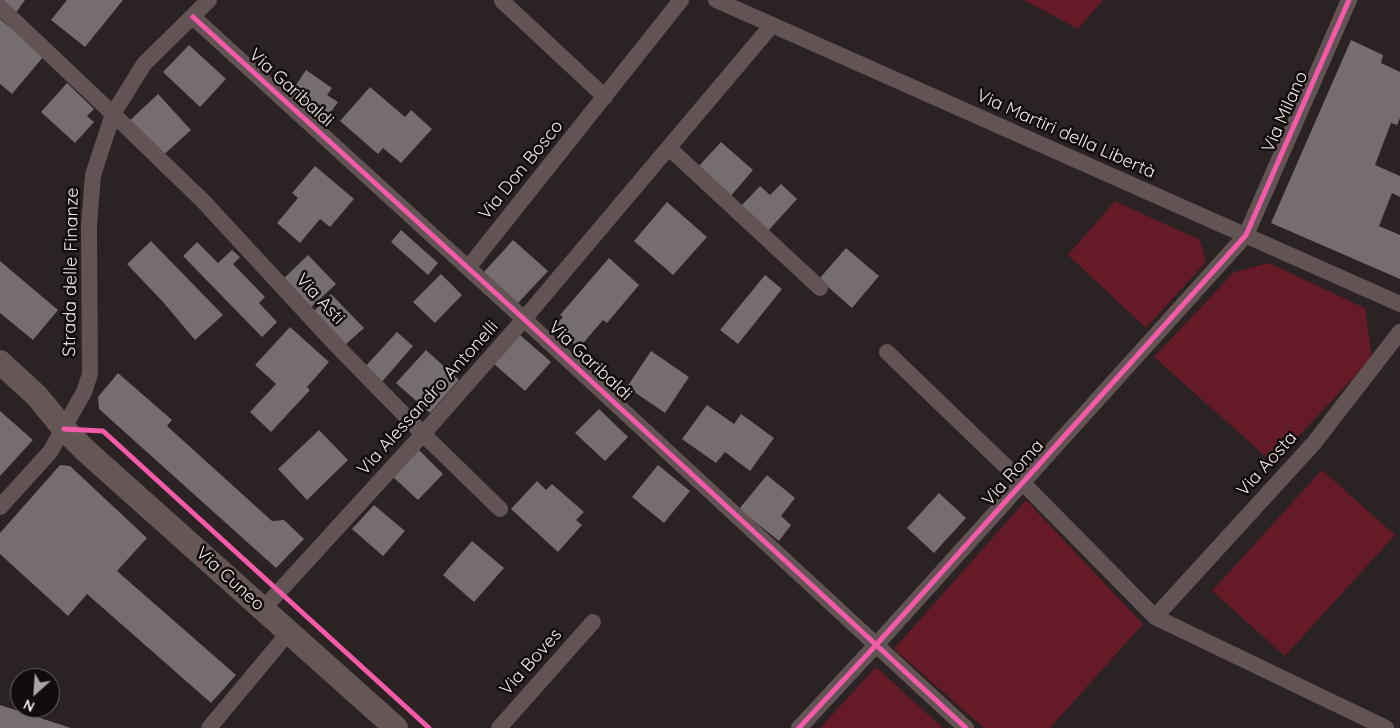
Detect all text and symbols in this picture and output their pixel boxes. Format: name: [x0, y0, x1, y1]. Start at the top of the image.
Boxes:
street label: Via Garibaldi: [244, 44, 338, 132]
street label: Via Milano: [1258, 68, 1312, 156]
street label: Via Martiri della Libertà: [973, 85, 1159, 183]
street label: Via Don Bosco: [474, 116, 568, 224]
street label: Strada delle Finanze: [59, 187, 83, 357]
street label: Via Asti: [291, 269, 349, 329]
street label: Via Alessandro Antonelli: [353, 316, 503, 480]
street label: Via Garibaldi: [544, 317, 636, 405]
street label: Via Aosta: [1232, 427, 1302, 501]
street label: Via Roma: [978, 435, 1048, 511]
street label: Via Cuneo: [191, 543, 269, 615]
street label: Via Boves: [495, 624, 567, 700]
north arrow: [10, 668, 60, 718]
text: N: [20, 695, 37, 716]

